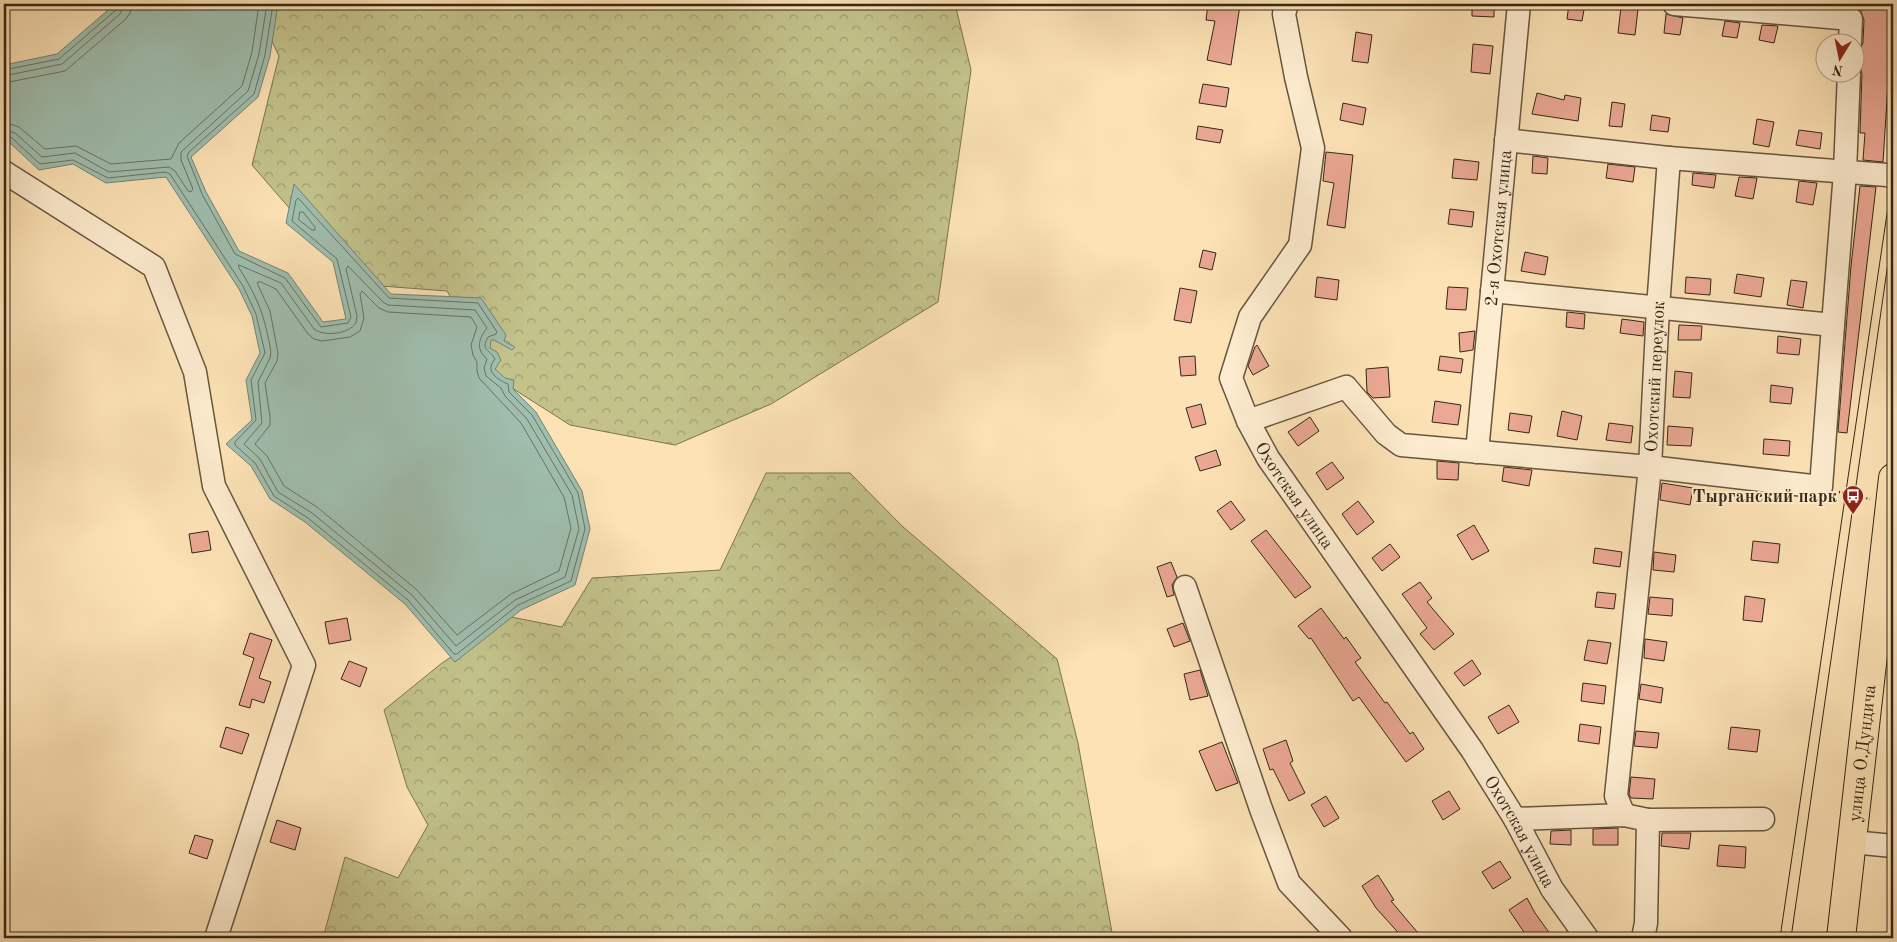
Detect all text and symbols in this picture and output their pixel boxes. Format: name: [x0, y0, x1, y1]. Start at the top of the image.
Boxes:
north arrow: [1814, 32, 1864, 82]
text: N: [1831, 62, 1844, 78]
street label: 2-я Охотская улица: [1483, 149, 1515, 307]
street label: Охотский переулок: [1643, 300, 1669, 453]
street label: Охотская улица: [1251, 439, 1337, 553]
bus stop icon: Тырганский парк: [1841, 484, 1865, 515]
place label: Тырганский парк: [1693, 488, 1838, 506]
street label: улица О.Дундича: [1846, 684, 1880, 823]
street label: Охотская улица: [1480, 773, 1558, 891]

